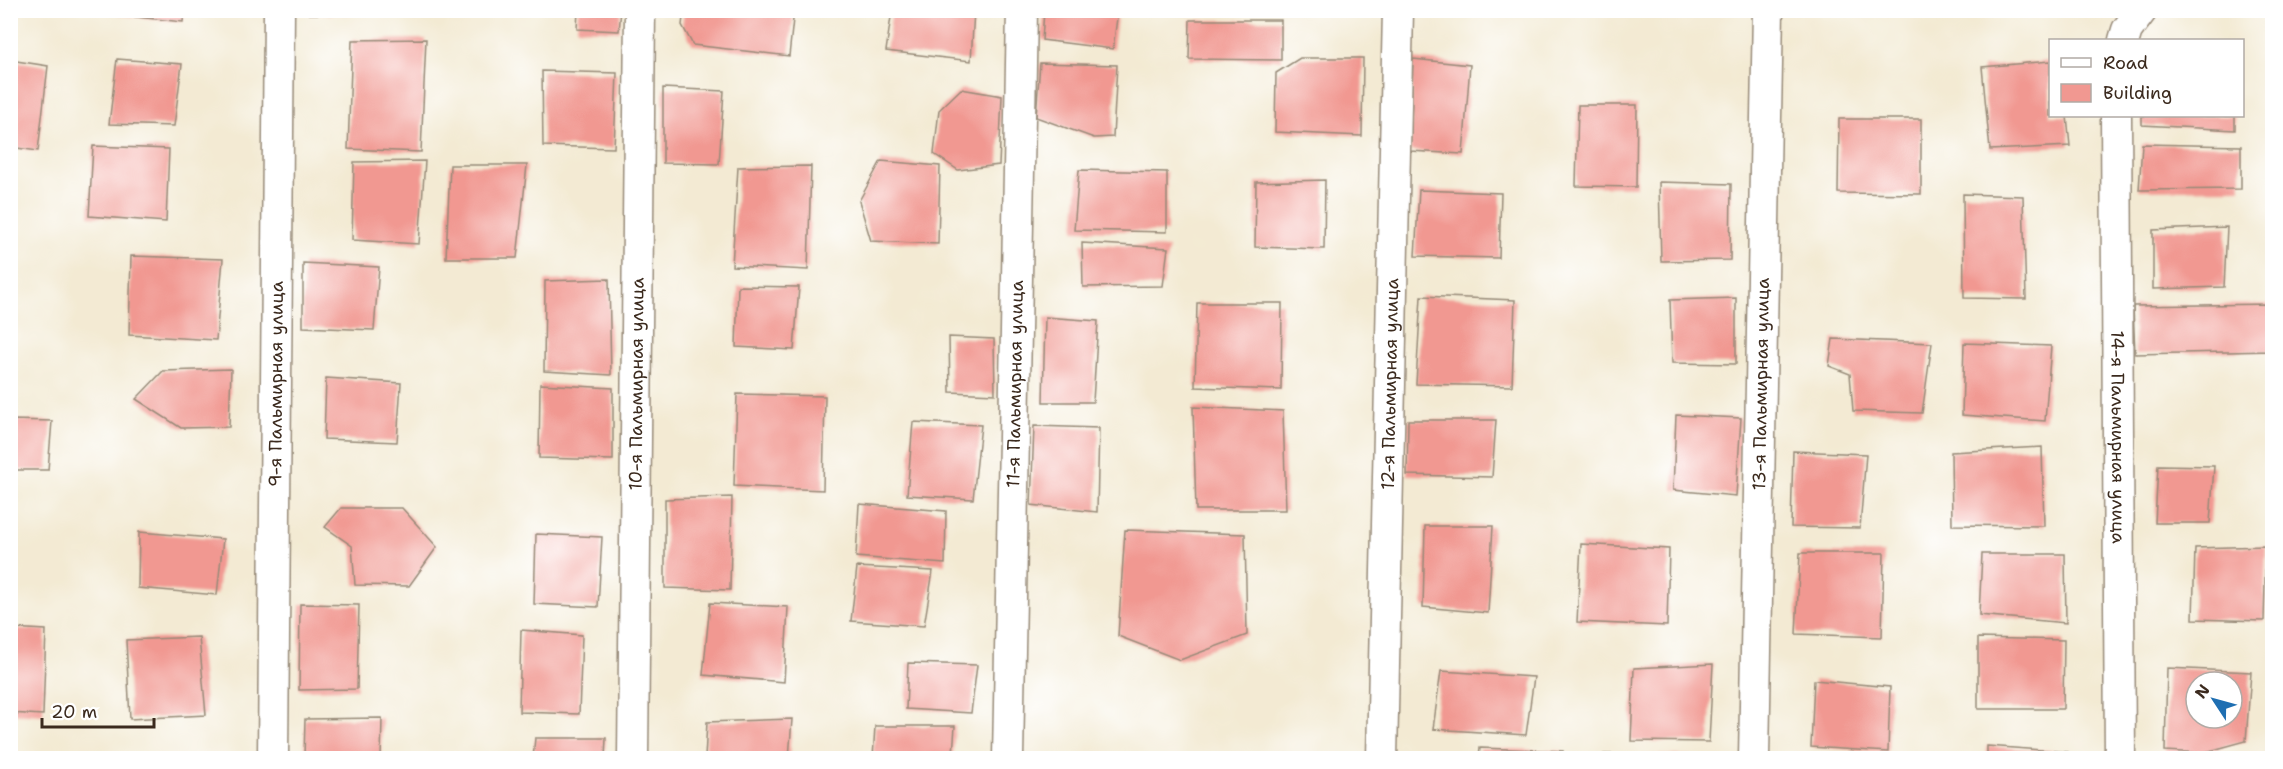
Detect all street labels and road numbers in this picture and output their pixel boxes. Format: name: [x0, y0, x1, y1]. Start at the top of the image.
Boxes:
street label: 10-я Пальмирная улица: [624, 277, 649, 491]
street label: 13-я Пальмирная улица: [1747, 277, 1775, 491]
street label: 12-я Пальмирная улица: [1376, 278, 1404, 490]
street label: 11-я Пальмирная улица: [1001, 280, 1029, 488]
street label: 9-я Пальмирная улица: [263, 281, 289, 487]
street label: 14-я Пальмирная улица: [2105, 330, 2131, 544]

